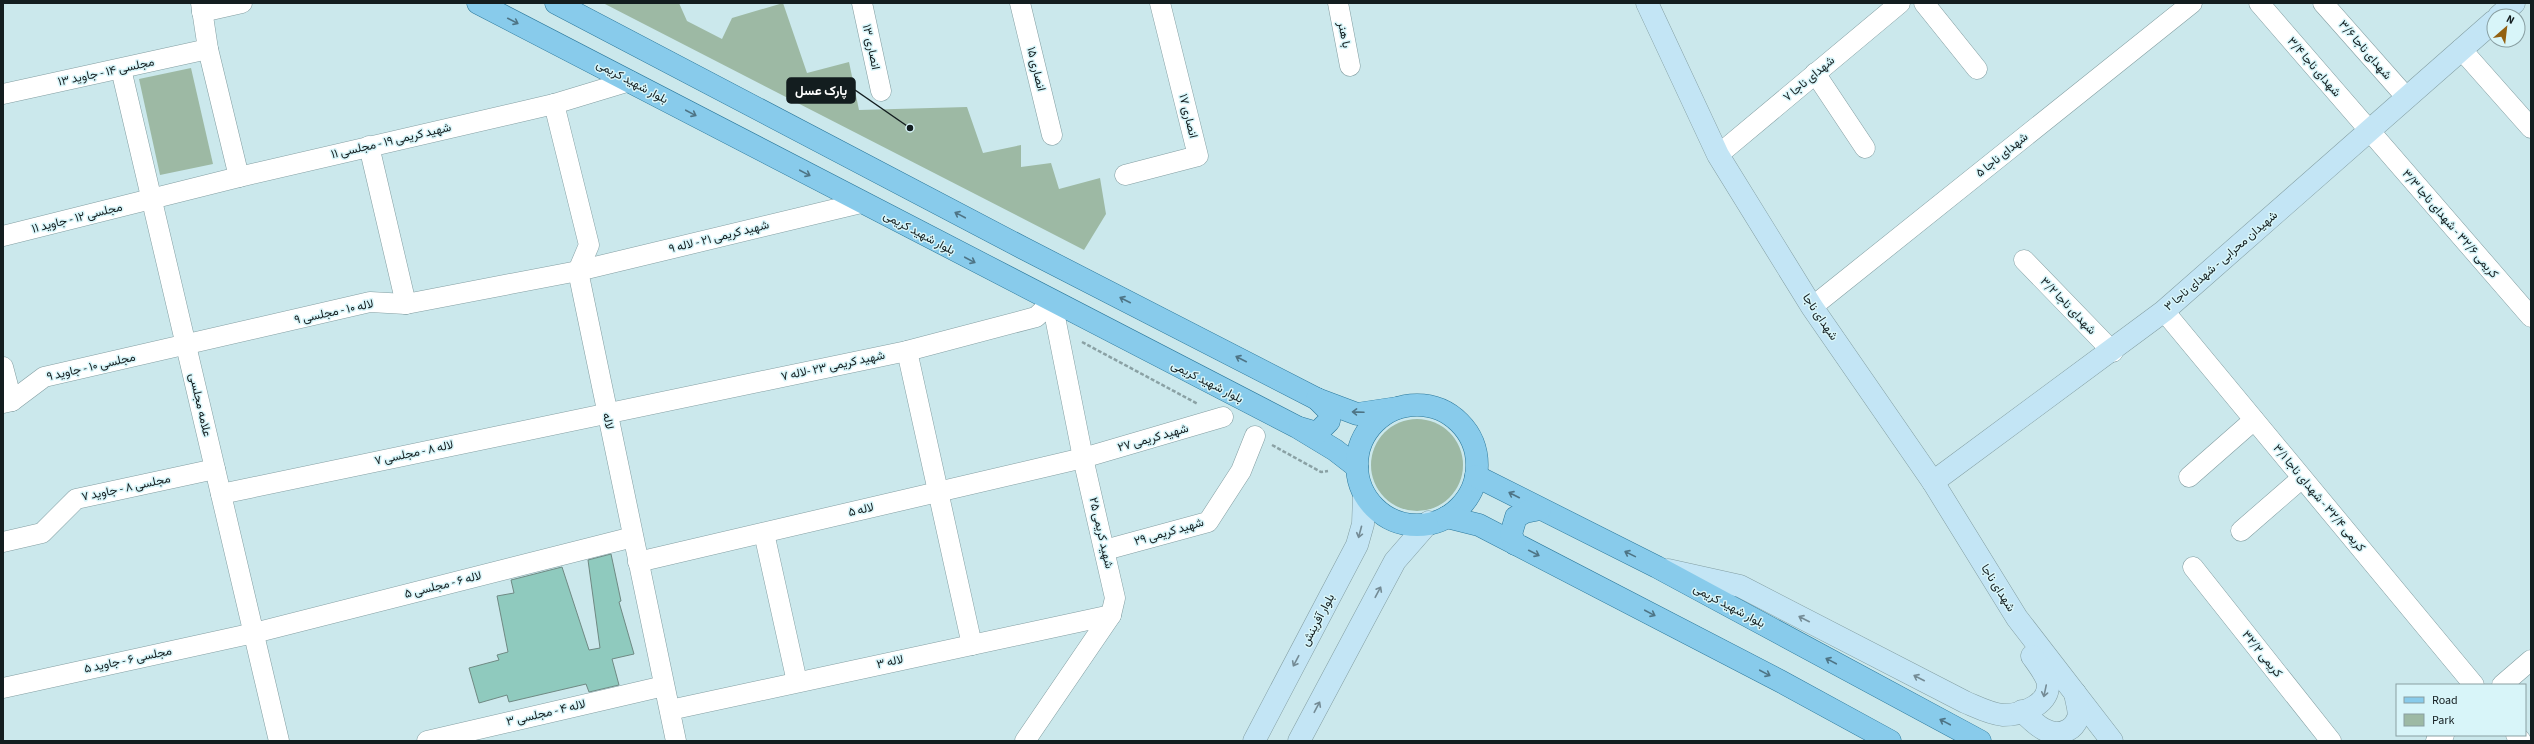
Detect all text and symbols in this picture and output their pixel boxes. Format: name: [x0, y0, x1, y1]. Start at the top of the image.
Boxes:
north arrow: [2486, 8, 2526, 48]
text: N: [2504, 11, 2517, 28]
street label: شهدای ناجا ۳/۶: [2334, 17, 2396, 83]
one-way arrow: [507, 18, 519, 25]
street label: با هنر: [1333, 20, 1355, 49]
street label: انصاری ۱۳: [858, 23, 884, 71]
street label: شهدای ناجا ۳/۴: [2283, 33, 2345, 101]
street label: انصاری ۱۵: [1022, 45, 1050, 93]
street label: شهدای ناجا ۷: [1780, 52, 1838, 106]
street label: مجلسی ۱۴ - جاوید ۱۳: [56, 53, 156, 91]
street label: بلوار شهید کریمی: [593, 56, 671, 108]
callout: پارک عسل: [787, 78, 855, 103]
text: پارک عسل: [795, 82, 847, 100]
street label: انصاری ۱۷: [1174, 92, 1202, 140]
one-way arrow: [684, 109, 696, 117]
street label: شهید کریمی ۱۹ - مجلسی ۱۱: [329, 119, 453, 163]
street label: شهدای ناجا ۵: [1972, 129, 2032, 181]
street label: کریمی ۳۲/۶ - شهدای ناجا ۳/۳: [2398, 166, 2502, 282]
one-way arrow: [799, 170, 811, 178]
street label: مجلسی ۱۲ - جاوید ۱۱: [30, 199, 124, 237]
street label: بلوار شهید کریمی: [880, 207, 958, 259]
street label: شهیدان محرابی - شهدای ناجا ۳: [2161, 207, 2281, 315]
one-way arrow: [954, 210, 966, 218]
street label: شهید کریمی ۲۱ - لاله ۹: [667, 216, 771, 258]
one-way arrow: [964, 256, 976, 264]
street label: شهدای ناجا ۳/۲: [2036, 273, 2100, 339]
street label: شهدای ناجا: [1798, 290, 1842, 344]
street label: لاله ۱۰ - مجلسی ۹: [293, 295, 375, 329]
one-way arrow: [1119, 296, 1131, 303]
street label: شهید کریمی ۲۳ -لاله ۷: [779, 347, 887, 385]
street label: مجلسی ۱۰ - جاوید ۹: [45, 349, 137, 385]
one-way arrow: [1235, 355, 1247, 363]
street label: بلوار شهید کریمی: [1168, 356, 1246, 408]
street label: علامه مجلسی: [184, 372, 216, 438]
one-way arrow: [1352, 409, 1365, 416]
street label: لاله: [598, 411, 618, 431]
street label: شهید کریمی ۲۷: [1116, 420, 1190, 456]
street label: لاله ۸ - مجلسی ۷: [373, 436, 455, 470]
street label: کریمی ۳۲/۴ - شهدای ناجا ۳/۱: [2269, 440, 2369, 556]
street label: مجلسی ۸ - جاوید ۷: [80, 470, 172, 506]
one-way arrow: [1508, 491, 1520, 498]
street label: شهید کریمی ۲۵: [1085, 496, 1117, 570]
street label: لاله ۵: [846, 499, 876, 521]
street label: شهید کریمی ۲۹: [1132, 514, 1206, 550]
one-way arrow: [1356, 526, 1364, 539]
one-way arrow: [1624, 549, 1636, 557]
one-way arrow: [1528, 550, 1540, 557]
street label: شهدای ناجا: [1977, 561, 2019, 615]
street label: لاله ۶ - مجلسی ۵: [403, 567, 483, 603]
street label: بلوار شهید کریمی: [1690, 580, 1768, 632]
one-way arrow: [1375, 586, 1383, 598]
street label: بلوار آفرینش: [1297, 591, 1339, 649]
one-way arrow: [1644, 610, 1656, 617]
one-way arrow: [1798, 615, 1810, 622]
street label: کریمی ۳۲/۲: [2238, 627, 2286, 681]
street label: مجلسی ۶ - جاوید ۵: [83, 642, 173, 678]
street label: لاله ۳: [875, 651, 905, 673]
one-way arrow: [1292, 655, 1299, 667]
one-way arrow: [1825, 656, 1837, 664]
one-way arrow: [1759, 670, 1771, 677]
one-way arrow: [1914, 674, 1926, 682]
legend: [2396, 684, 2526, 736]
one-way arrow: [2041, 685, 2049, 698]
text: Road: [2432, 692, 2458, 709]
street label: لاله ۴ - مجلسی ۳: [505, 696, 587, 730]
one-way arrow: [1314, 701, 1321, 713]
text: Park: [2432, 712, 2454, 729]
one-way arrow: [1939, 718, 1951, 726]

